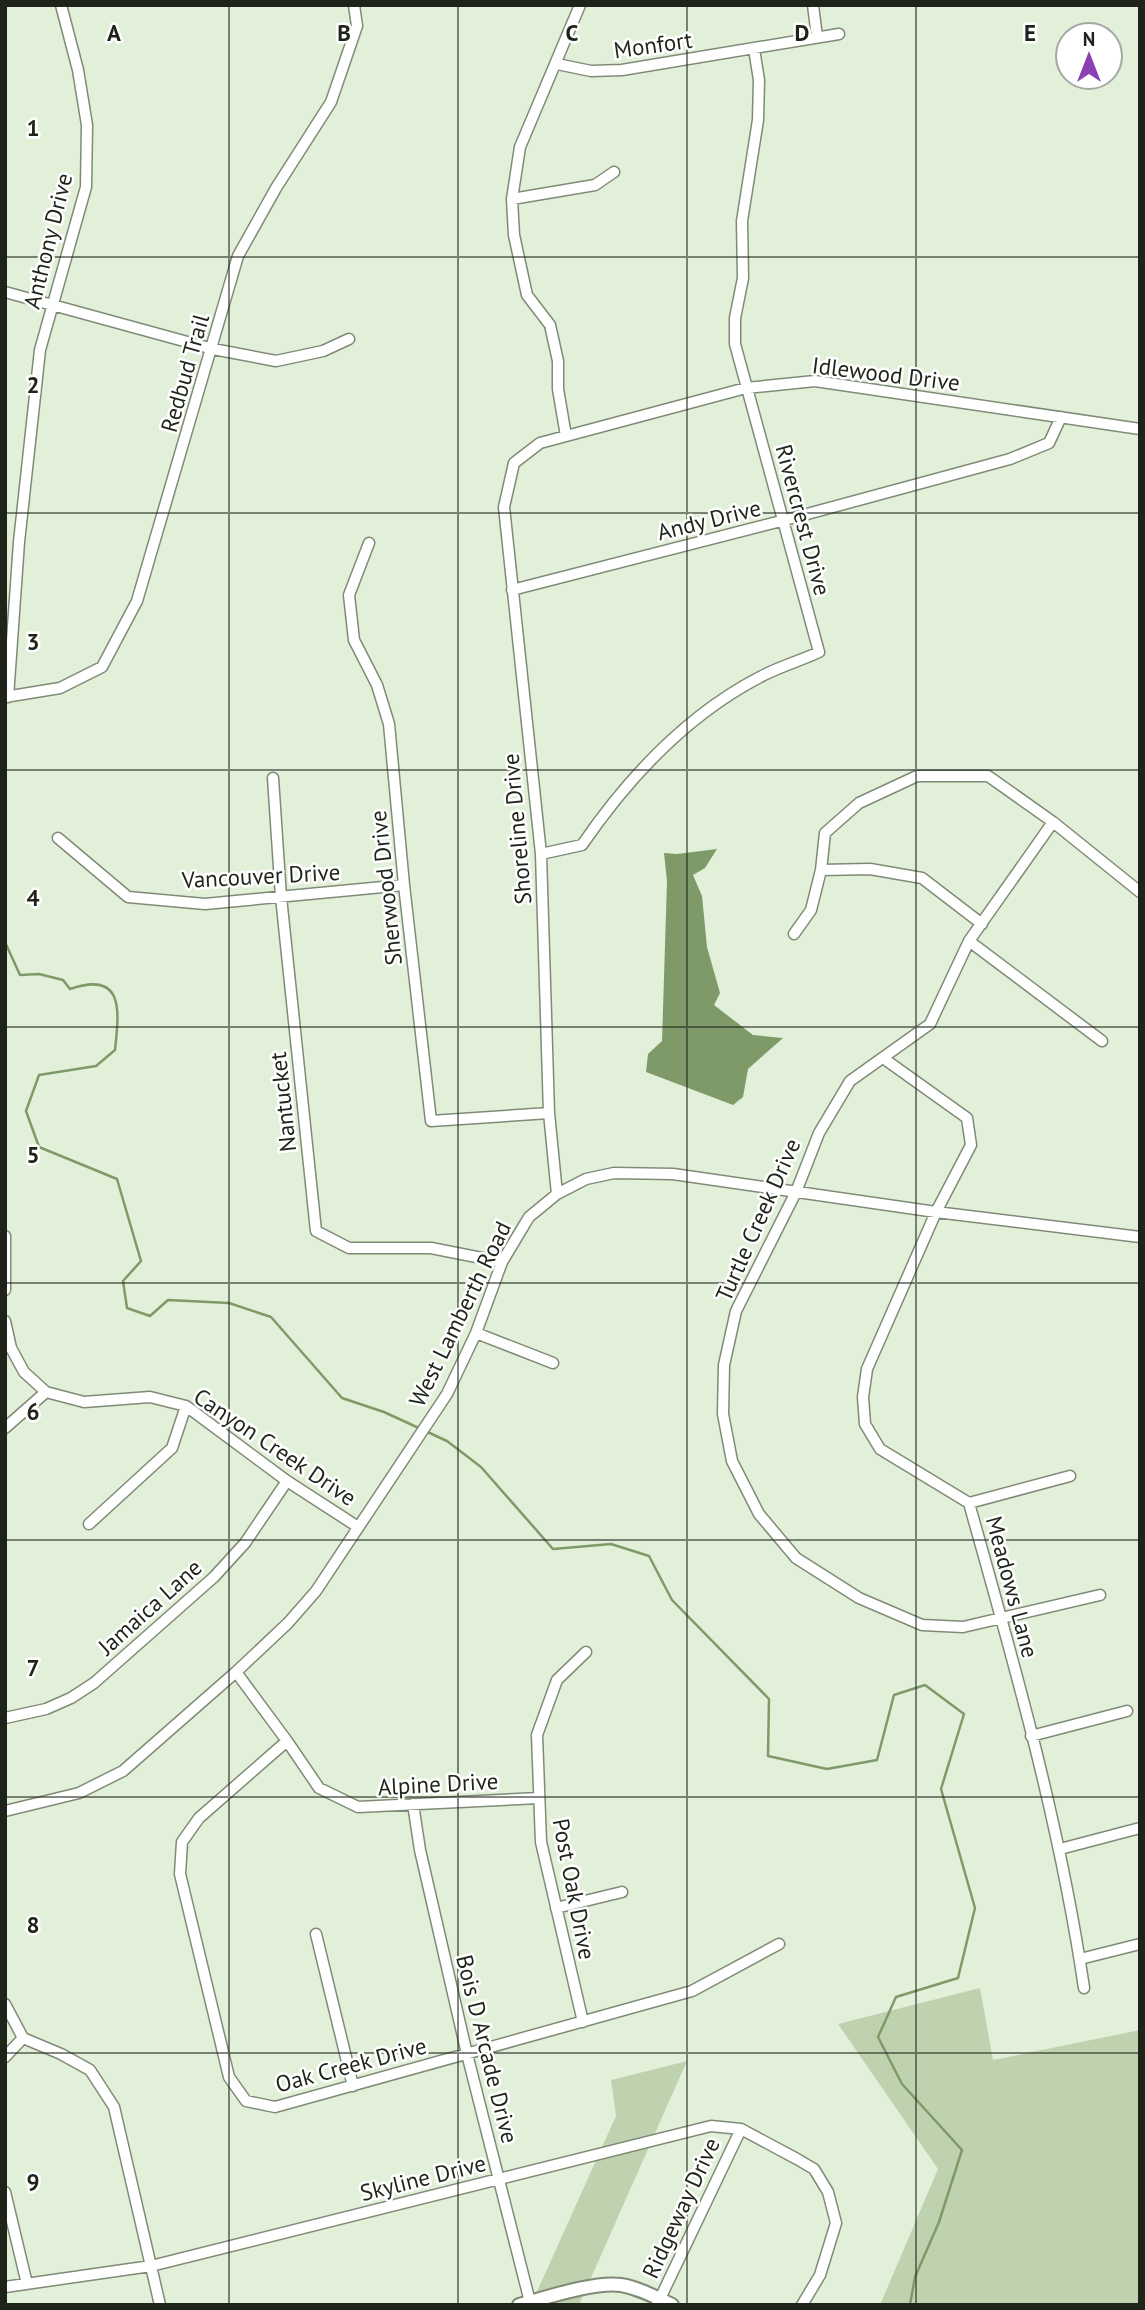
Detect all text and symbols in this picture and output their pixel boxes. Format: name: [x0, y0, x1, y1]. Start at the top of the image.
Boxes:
text: A: [107, 18, 121, 47]
text: B: [337, 18, 351, 47]
text: C: [566, 18, 579, 47]
text: D: [795, 18, 809, 47]
text: E: [1024, 18, 1036, 47]
north arrow: [1054, 21, 1124, 91]
street label: Monfort: [612, 25, 694, 64]
text: N: [1083, 27, 1095, 51]
text: 1: [26, 113, 40, 142]
street label: Anthony Drive: [17, 170, 78, 312]
street label: Redbud Trail: [154, 310, 215, 435]
street label: Idlewood Drive: [811, 350, 962, 397]
text: 2: [26, 370, 40, 399]
street label: Rivercrest Drive: [769, 441, 838, 599]
street label: Andy Drive: [654, 493, 764, 546]
text: 3: [26, 627, 40, 656]
street label: Shoreline Drive: [495, 752, 538, 906]
street label: Sherwood Drive: [363, 809, 408, 967]
street label: Vancouver Drive: [180, 857, 341, 894]
text: 4: [26, 883, 40, 912]
street label: Nantucket: [263, 1050, 302, 1153]
street label: Turtle Creek Drive: [709, 1134, 806, 1306]
text: 5: [26, 1140, 40, 1169]
street label: West Lamberth Road: [402, 1216, 517, 1411]
street label: Canyon Creek Drive: [188, 1381, 362, 1512]
text: 6: [26, 1397, 40, 1426]
street label: Meadows Lane: [980, 1513, 1045, 1661]
street label: Jamaica Lane: [91, 1553, 207, 1661]
text: 7: [26, 1653, 40, 1682]
street label: Alpine Drive: [377, 1766, 499, 1801]
street label: Post Oak Drive: [547, 1816, 602, 1962]
text: 8: [26, 1910, 40, 1939]
street label: Bois D Arcade Drive: [450, 1952, 525, 2146]
street label: Oak Creek Drive: [272, 2030, 430, 2099]
street label: Ridgeway Drive: [635, 2133, 726, 2283]
street label: Skyline Drive: [357, 2148, 489, 2207]
text: 9: [26, 2167, 40, 2196]

